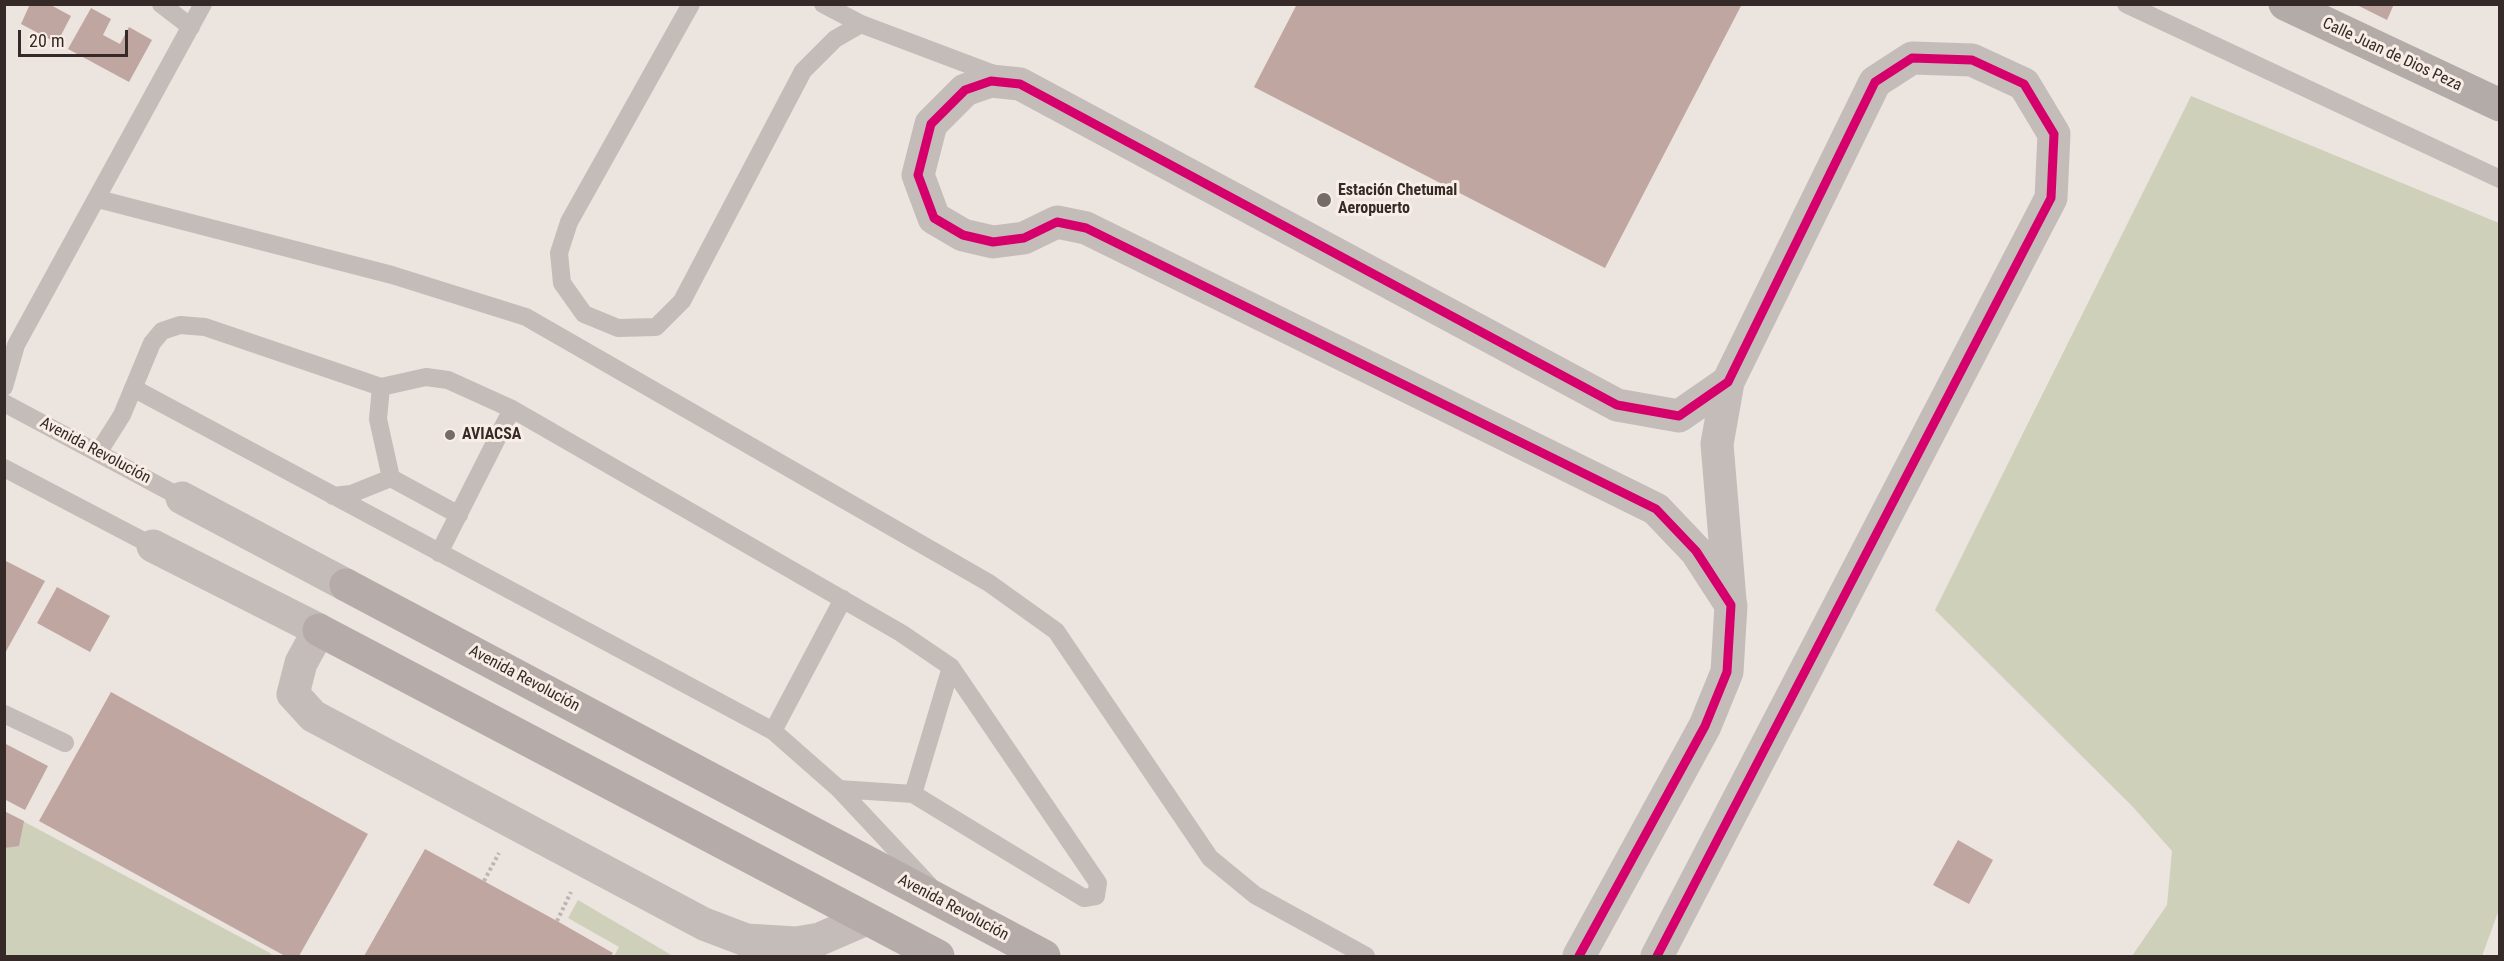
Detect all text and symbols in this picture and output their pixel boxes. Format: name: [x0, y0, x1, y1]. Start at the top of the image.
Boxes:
street label: Calle Juan de Dios Peza: [2319, 14, 2465, 96]
scale bar: [21, 18, 130, 56]
text: 20 m: [29, 30, 64, 51]
place label: Estación Chetumal Aeropuerto: [1338, 181, 1457, 219]
marker: Estación Chetumal Aeropuerto: [1315, 191, 1333, 209]
street label: Avenida Revolución: [36, 414, 154, 488]
place label: AVIACSA: [462, 425, 521, 445]
marker: AVIACSA: [443, 428, 457, 442]
street label: Avenida Revolución: [465, 642, 583, 716]
street label: Avenida Revolución: [894, 871, 1012, 945]

